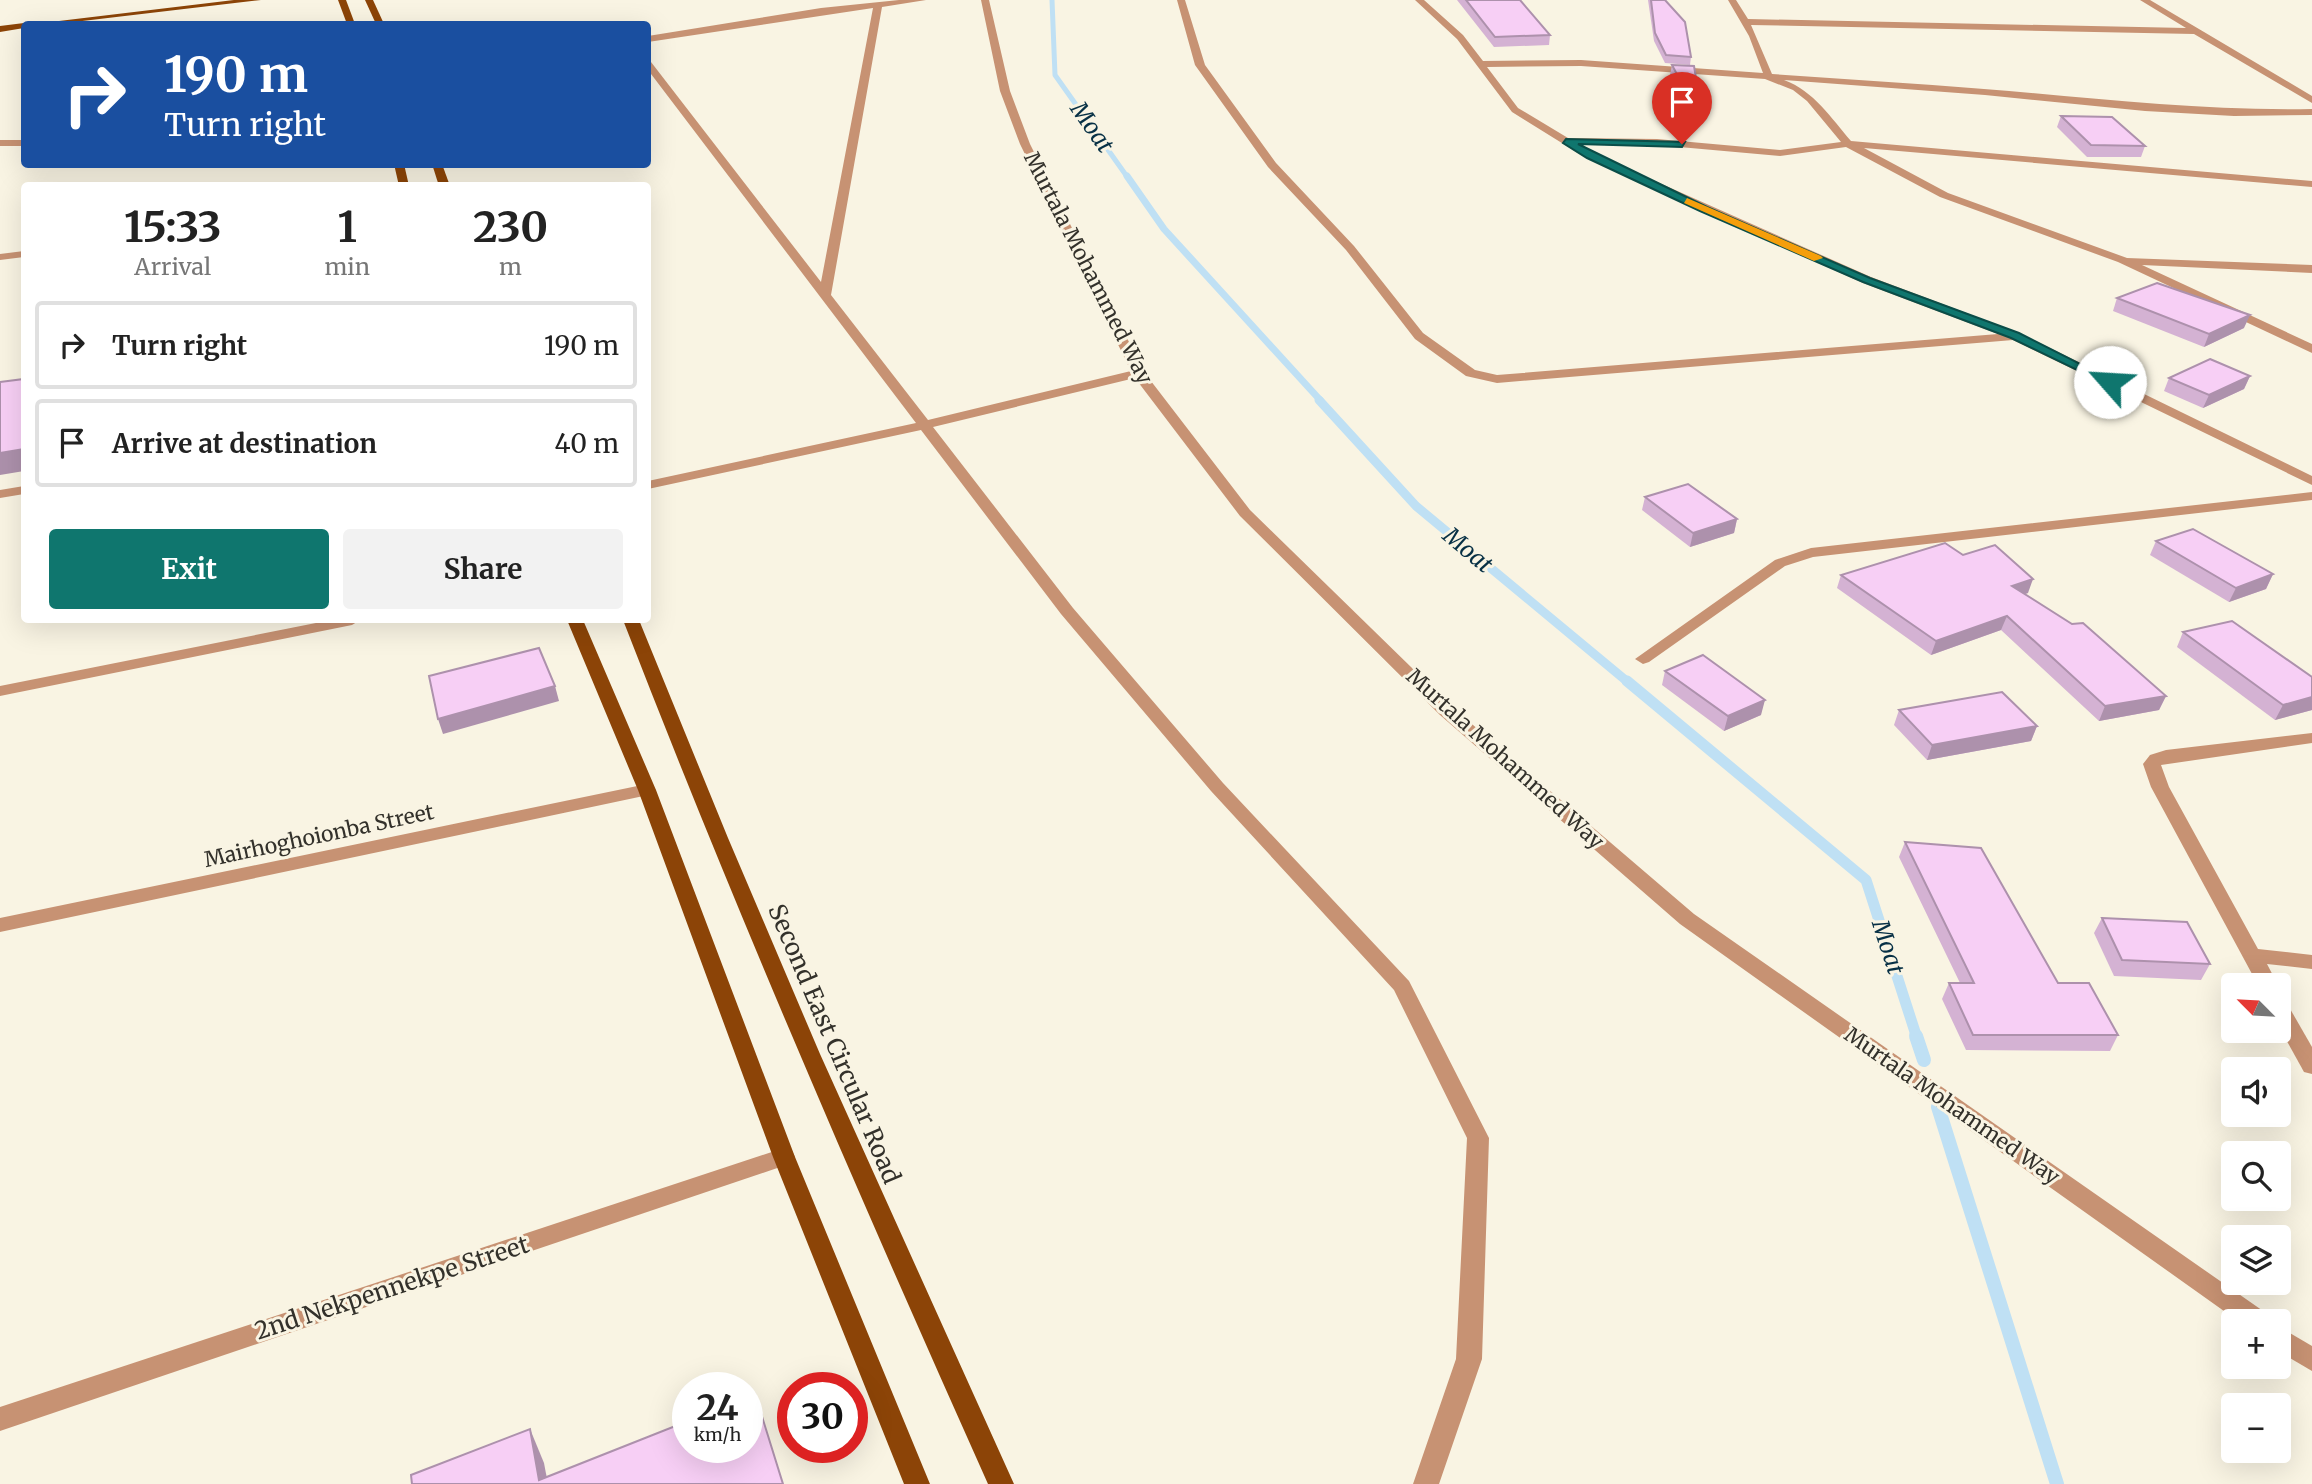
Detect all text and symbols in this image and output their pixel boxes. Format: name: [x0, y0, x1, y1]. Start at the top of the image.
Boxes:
text: 190 m: [164, 44, 308, 105]
icon: right: [49, 49, 140, 140]
pin: [1652, 72, 1712, 144]
icon: arrive: [1663, 83, 1701, 121]
water label: Moat: [1064, 95, 1120, 158]
text: Turn right: [164, 105, 326, 145]
street label: Murtala Mohammed Way: [1018, 147, 1159, 389]
text: 15:33: [124, 201, 222, 253]
text: 1: [338, 201, 357, 253]
text: 230: [473, 201, 548, 253]
text: Arrival: [134, 252, 211, 281]
text: min: [325, 252, 370, 281]
text: m: [499, 252, 522, 281]
icon: right: [53, 326, 91, 364]
text: Turn right: [112, 329, 247, 362]
text: 190 m: [544, 329, 619, 362]
position arrow: [2073, 345, 2147, 419]
icon: arrive: [53, 424, 91, 462]
text: Arrive at destination: [112, 427, 377, 460]
text: 40 m: [555, 427, 619, 460]
water label: Moat: [1437, 520, 1499, 579]
button: Exit: [49, 529, 329, 609]
button: Share: [343, 529, 623, 609]
street label: Murtala Mohammed Way: [1401, 663, 1610, 855]
street label: Mairhoghoionba Street: [202, 798, 436, 873]
street label: Second East Circular Road: [761, 899, 907, 1188]
water label: Moat: [1866, 915, 1911, 978]
north arrow: [2221, 973, 2291, 1043]
map controls: [2221, 973, 2291, 1463]
street label: Murtala Mohammed Way: [1839, 1021, 2066, 1191]
button: sound: [2221, 1057, 2291, 1127]
button: search: [2221, 1141, 2291, 1211]
button: layers: [2221, 1225, 2291, 1295]
street label: 2nd Nekpennekpe Street: [251, 1228, 533, 1346]
button: +: [2221, 1309, 2291, 1379]
speed limit sign: 30: [777, 1372, 868, 1463]
text: 24: [696, 1386, 739, 1430]
button: −: [2221, 1393, 2291, 1463]
text: km/h: [694, 1423, 741, 1446]

